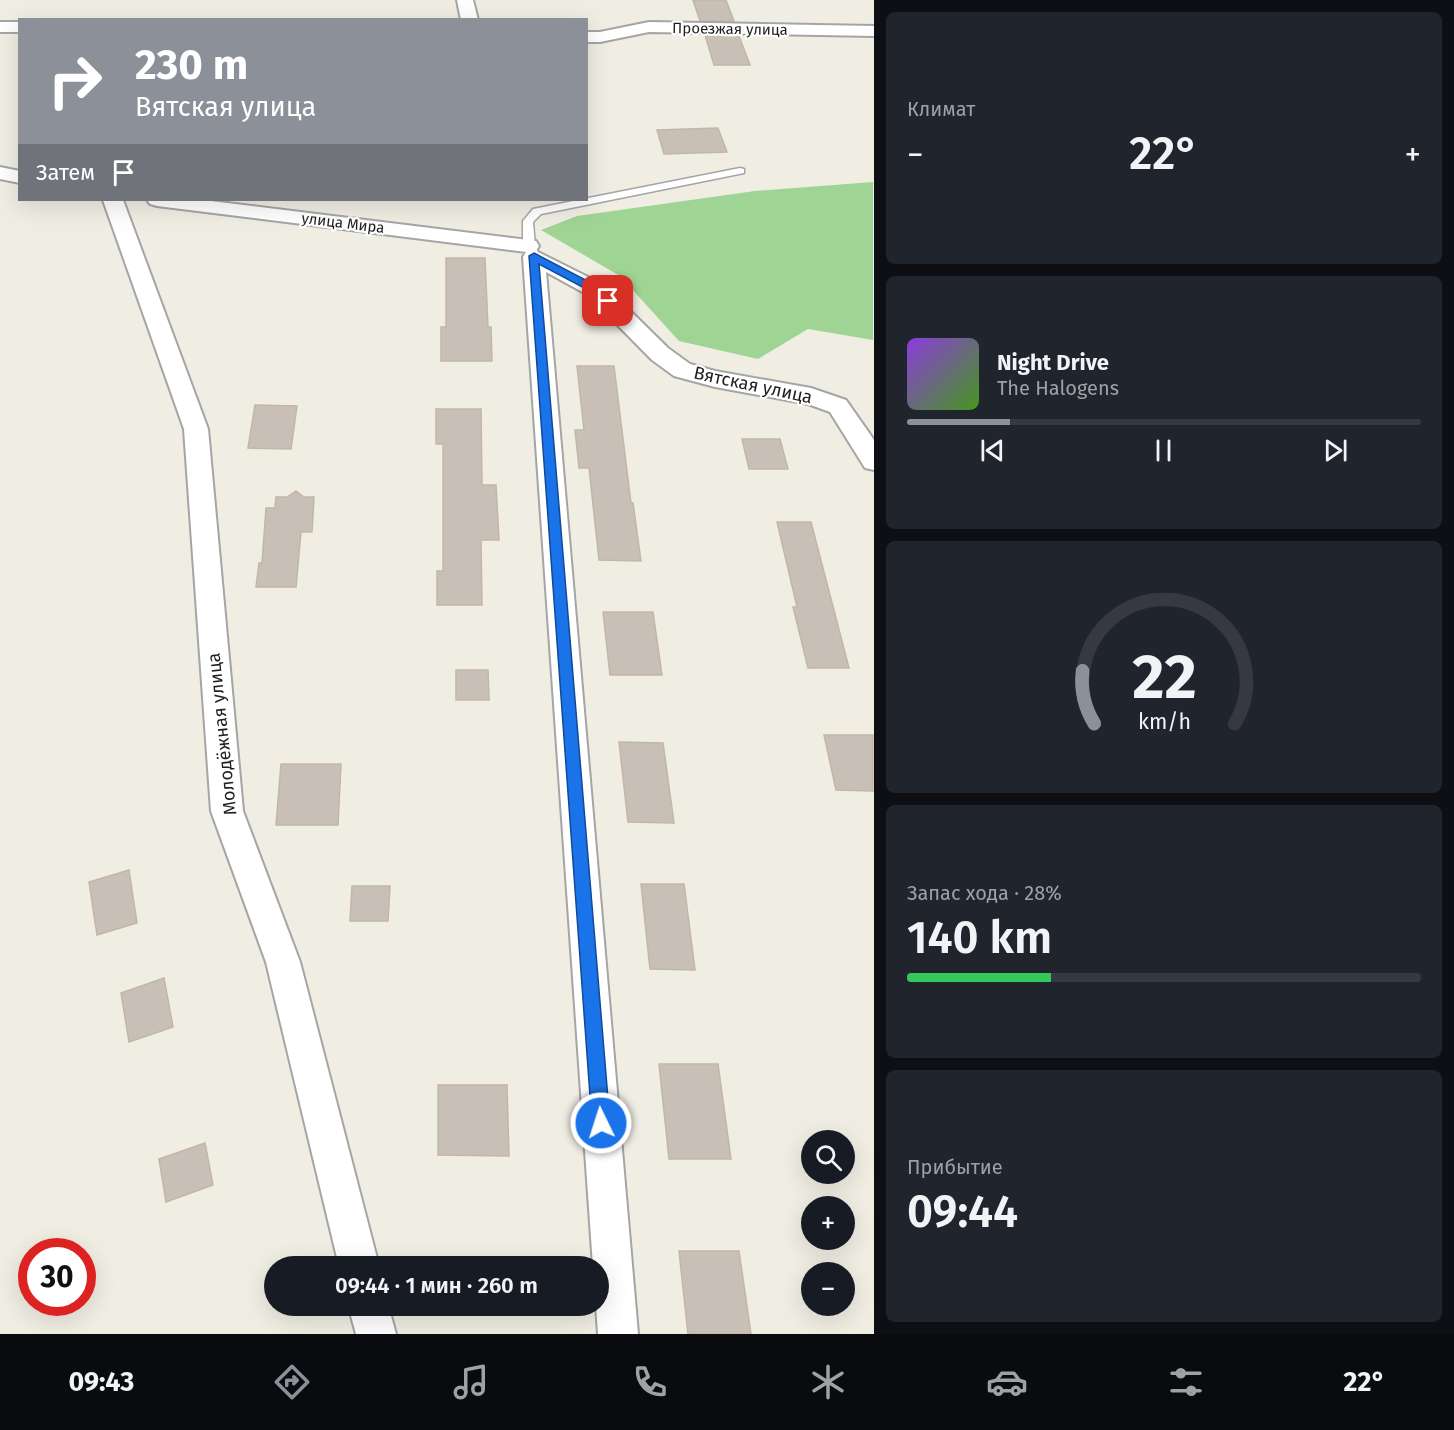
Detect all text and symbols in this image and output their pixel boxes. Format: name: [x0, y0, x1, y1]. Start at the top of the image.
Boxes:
street label: Проезжая улица: [672, 19, 788, 39]
text: 230 m: [135, 40, 248, 90]
icon: right: [36, 42, 114, 120]
text: Вятская улица: [135, 91, 316, 123]
text: Климат: [907, 97, 975, 121]
text: 22°: [1129, 127, 1199, 181]
text: −: [907, 135, 924, 175]
text: +: [1405, 135, 1421, 175]
icon: arrive: [107, 156, 140, 189]
text: Затем: [36, 159, 95, 186]
street label: улица Мира: [301, 209, 385, 237]
pin: [582, 275, 633, 326]
icon: arrive: [591, 284, 624, 317]
text: Night Drive: [997, 349, 1109, 376]
street label: Вятская улица: [692, 362, 814, 408]
text: The Halogens: [997, 376, 1119, 400]
icon: previous: [976, 434, 1009, 467]
icon: pause: [1147, 434, 1180, 467]
icon: next: [1319, 434, 1352, 467]
text: 22: [1132, 640, 1196, 715]
street label: Молодёжная улица: [203, 652, 241, 816]
text: km/h: [1137, 709, 1191, 735]
text: Запас хода · 28%: [907, 881, 1062, 905]
text: 140 km: [907, 911, 1052, 965]
position arrow: [569, 1091, 633, 1155]
map controls: [801, 1130, 855, 1316]
button: search: [801, 1130, 855, 1184]
text: Прибытие: [907, 1155, 1003, 1179]
text: 09:44: [907, 1185, 1018, 1239]
button: +: [801, 1196, 855, 1250]
speed limit sign: 30: [18, 1238, 96, 1316]
button: −: [801, 1262, 855, 1316]
text: 09:44 · 1 мин · 260 m: [335, 1272, 538, 1299]
icon: directions: [271, 1361, 313, 1403]
icon: music: [450, 1361, 492, 1403]
icon: phone: [629, 1361, 671, 1403]
icon: climate: [807, 1361, 849, 1403]
icon: car: [986, 1361, 1028, 1403]
icon: filters: [1165, 1361, 1207, 1403]
text: 09:43: [68, 1366, 134, 1398]
text: 22°: [1344, 1366, 1386, 1398]

